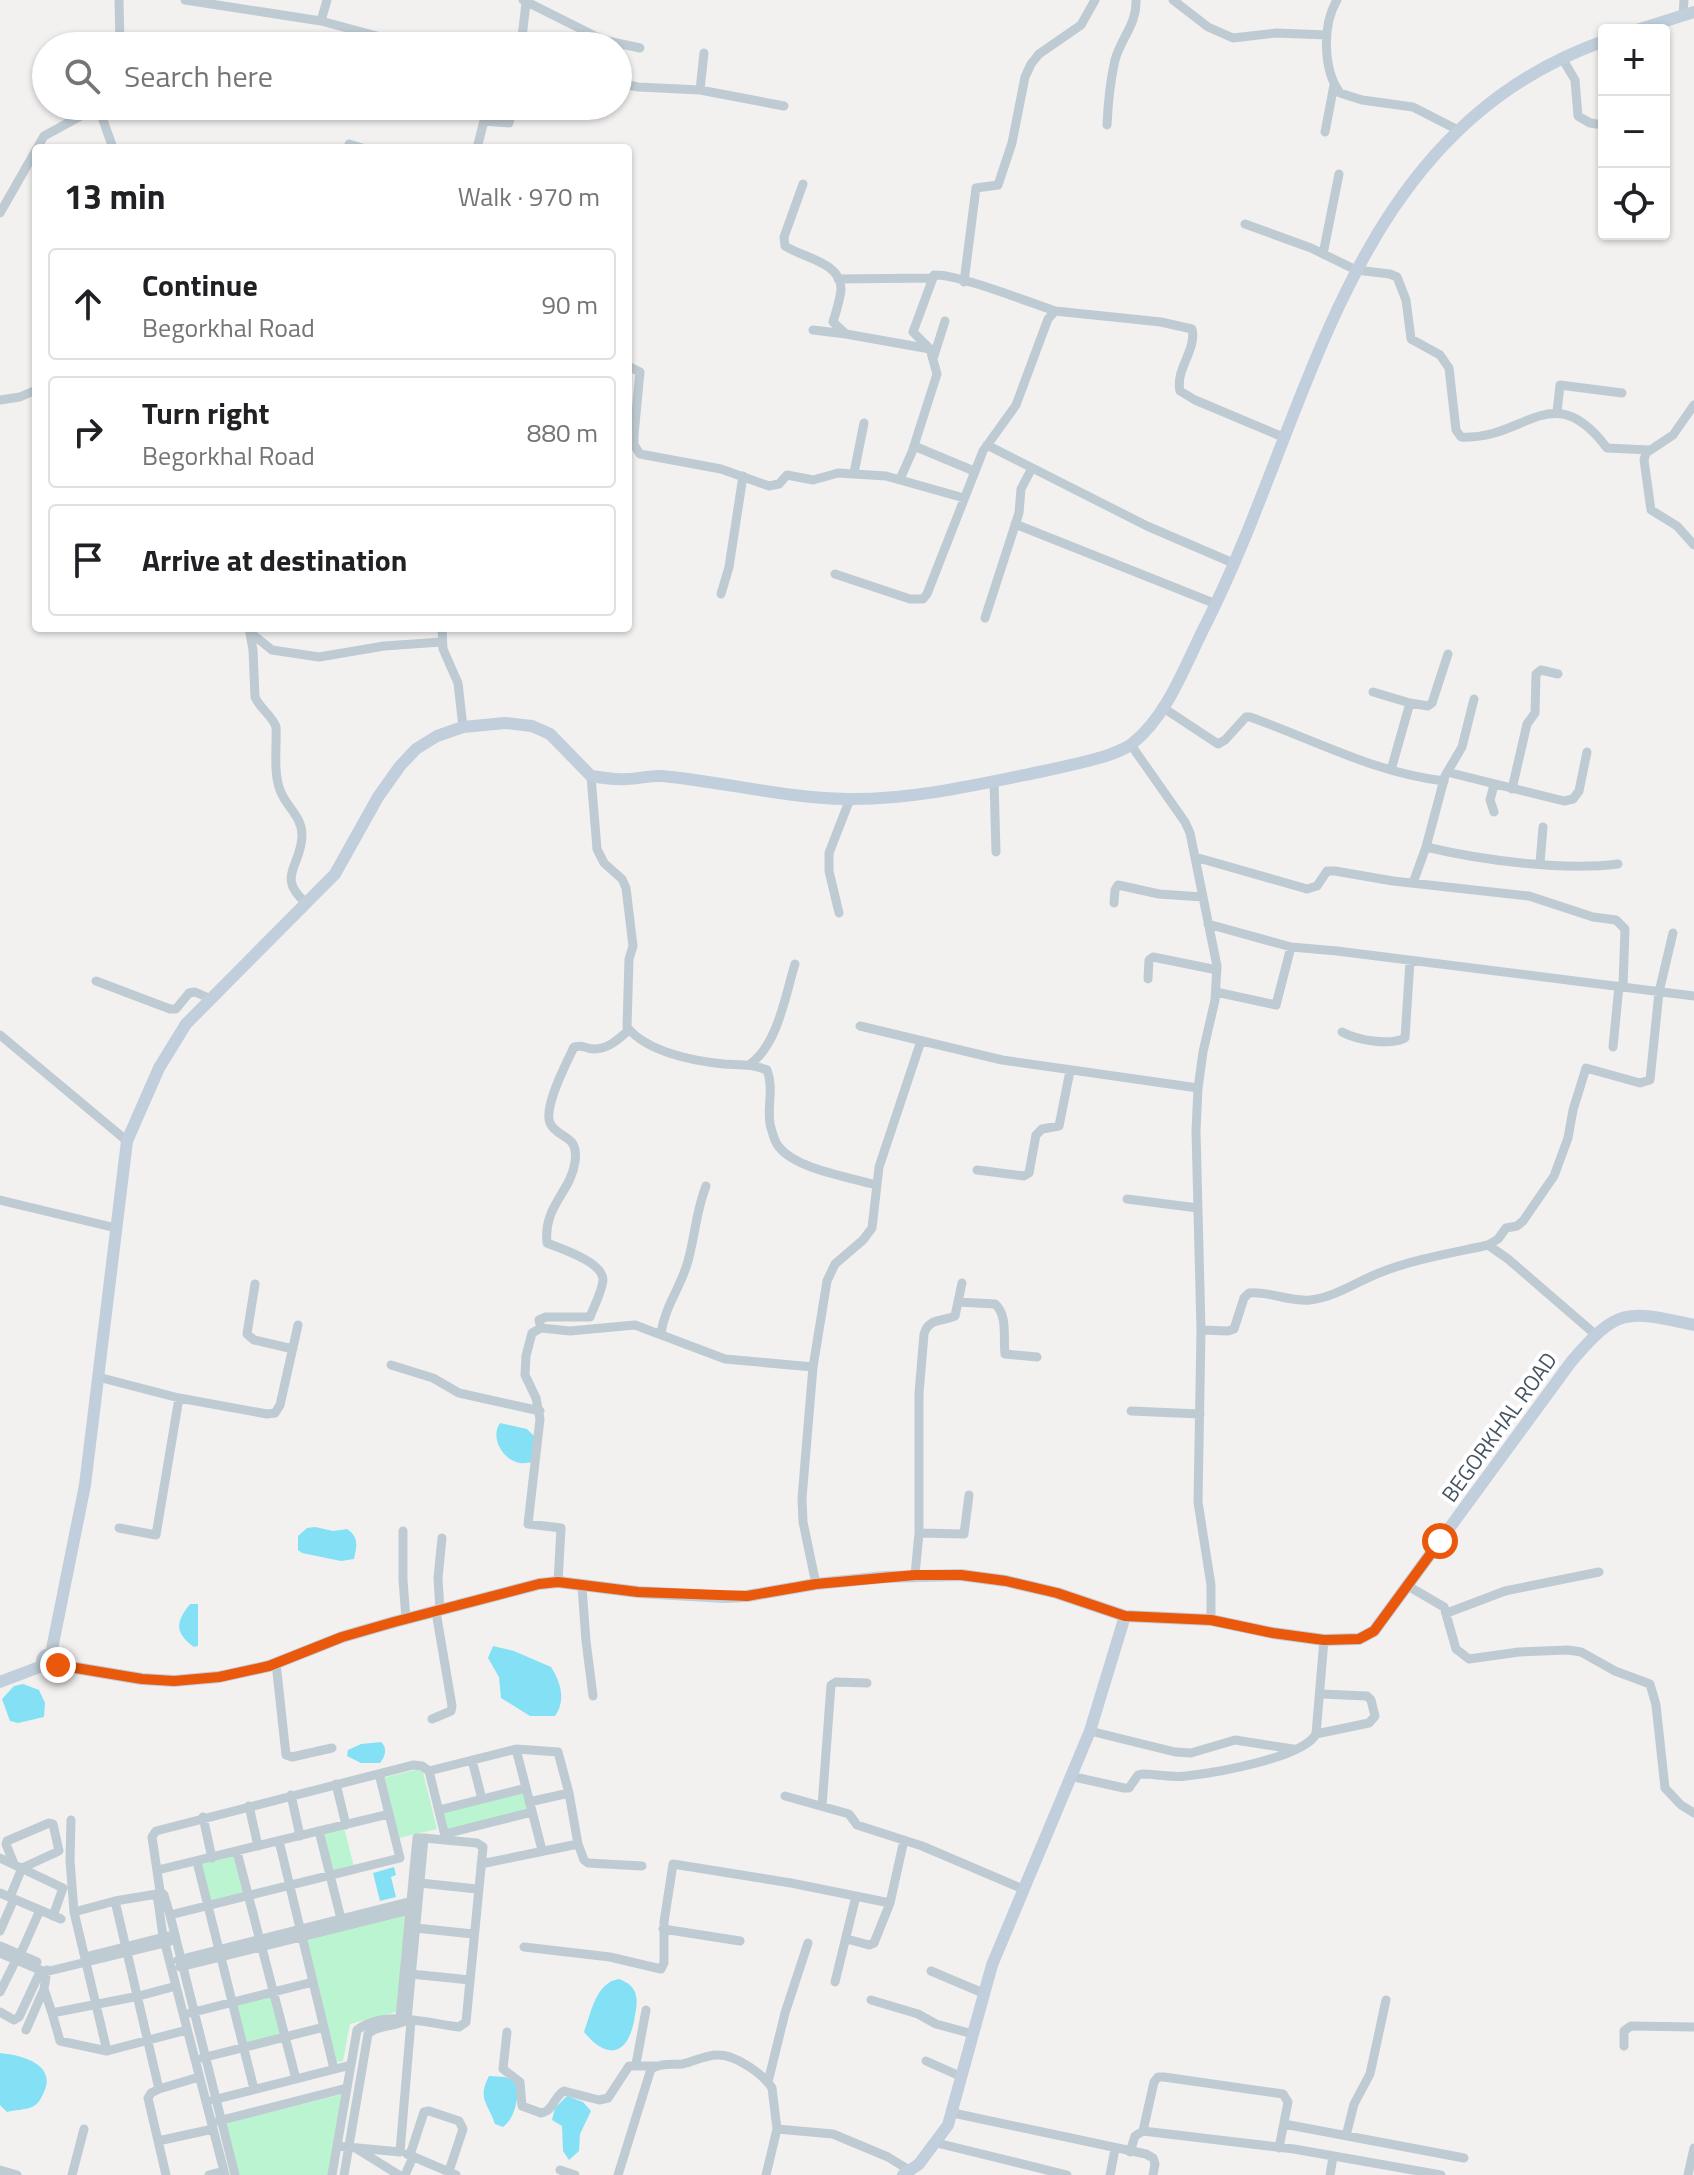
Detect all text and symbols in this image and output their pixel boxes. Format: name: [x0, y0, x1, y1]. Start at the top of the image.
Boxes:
map controls: [1598, 24, 1670, 240]
button: +: [1598, 24, 1670, 96]
search box: [32, 32, 632, 120]
text: Search here: [124, 53, 273, 99]
icon: search: [60, 54, 104, 98]
button: −: [1598, 96, 1670, 168]
button: locate: [1598, 168, 1670, 240]
text: 13 min: [64, 170, 166, 222]
text: Walk · 970 m: [458, 177, 600, 216]
text: Continue: [142, 262, 258, 308]
icon: ahead: [66, 282, 110, 326]
text: 90 m: [541, 285, 598, 324]
text: Begorkhal Road: [142, 308, 315, 347]
text: Turn right: [142, 390, 270, 436]
icon: right: [66, 410, 110, 454]
text: 880 m: [527, 413, 598, 452]
text: Begorkhal Road: [142, 436, 315, 475]
text: Arrive at destination: [142, 537, 407, 583]
icon: arrive: [66, 538, 110, 582]
street label: BEGORKHAL ROAD: [1433, 1345, 1565, 1509]
route start: [1422, 1523, 1458, 1559]
route end: [40, 1647, 76, 1683]

